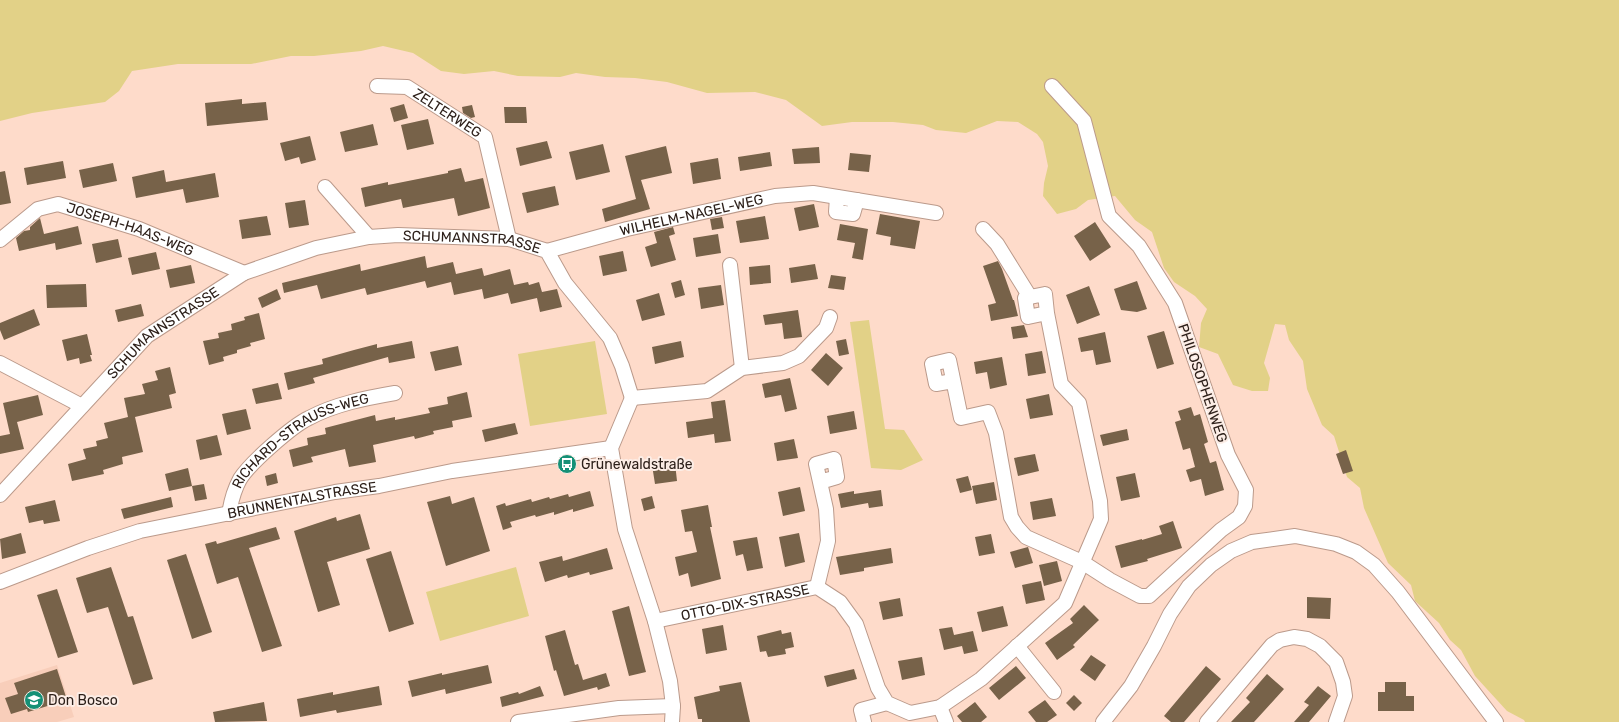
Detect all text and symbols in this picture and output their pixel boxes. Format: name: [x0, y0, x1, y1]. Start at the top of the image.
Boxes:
street label: ZELTERWEG: [410, 85, 485, 141]
street label: WILHELM-NAGEL-WEG: [618, 191, 765, 240]
street label: JOSEPH-HAAS-WEG: [64, 199, 196, 260]
street label: SCHUMANNSTRASSE: [403, 227, 543, 257]
street label: SCHUMANNSTRASSE: [104, 284, 222, 382]
street label: PHILOSOPHENWEG: [1174, 322, 1231, 445]
street label: RICHARD-STRAUSS-WEG: [229, 390, 371, 491]
bus stop icon: Grünewaldstraße: [556, 453, 578, 475]
place label: Grünewaldstraße: [581, 456, 693, 473]
street label: BRUNNENTALSTRASSE: [226, 478, 378, 522]
street label: OTTO-DIX-STRASSE: [679, 581, 811, 624]
school or university icon: Don Bosco: [23, 689, 45, 711]
place label: Don Bosco: [48, 692, 118, 709]

